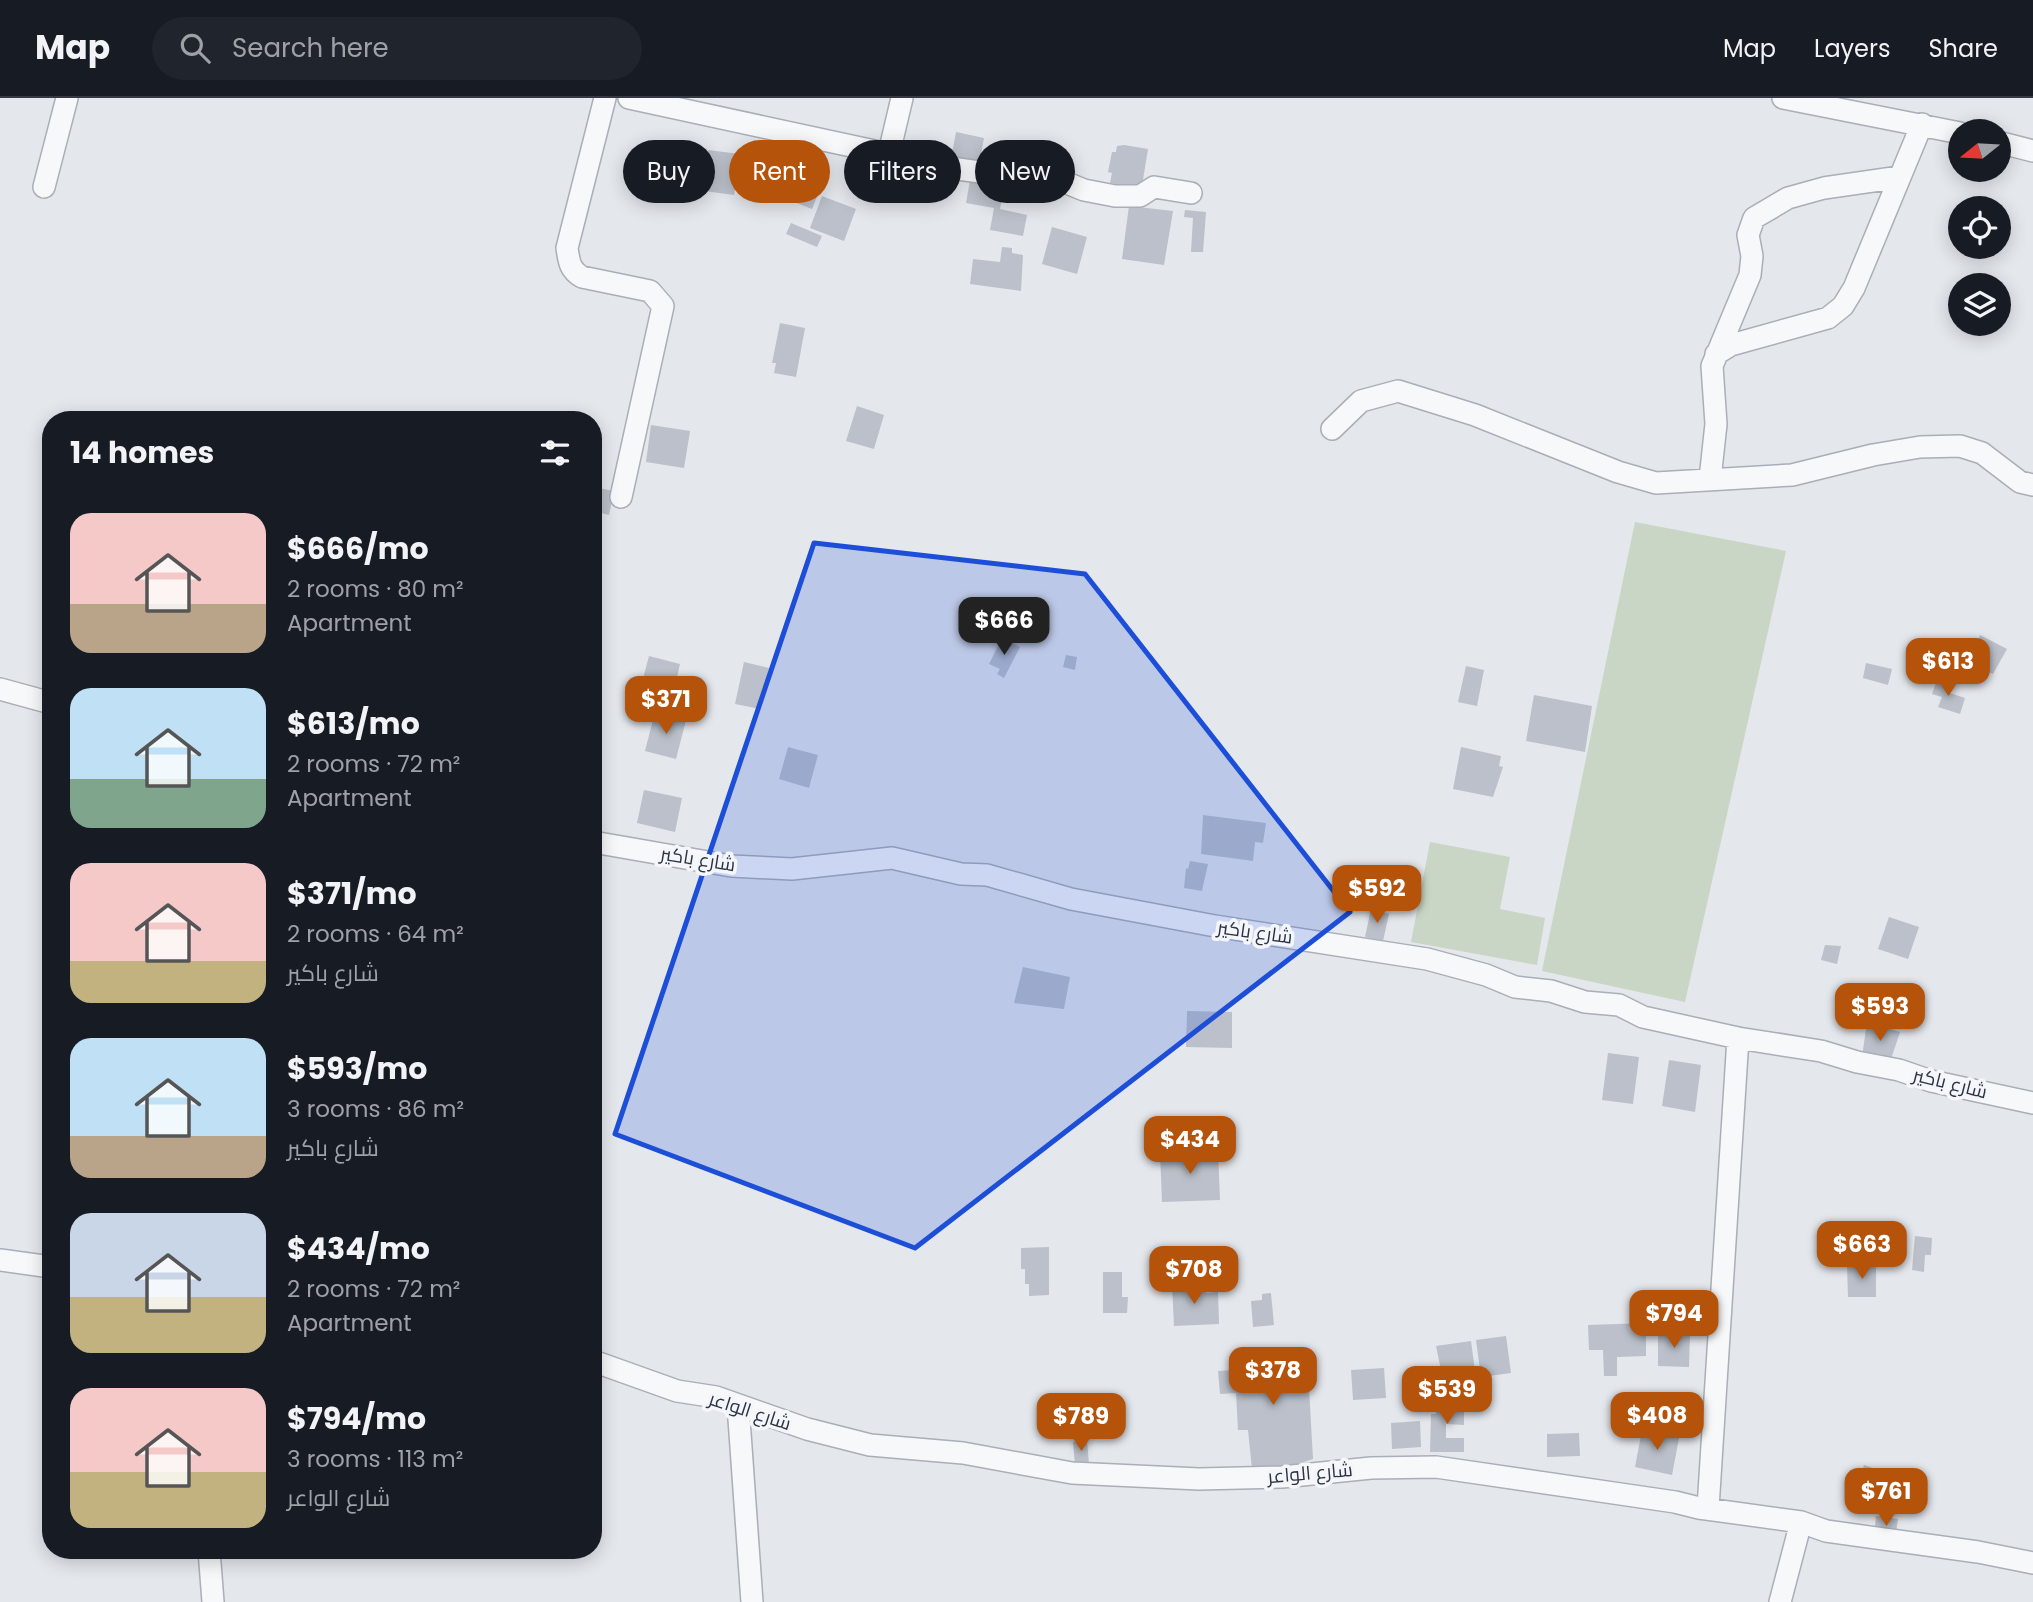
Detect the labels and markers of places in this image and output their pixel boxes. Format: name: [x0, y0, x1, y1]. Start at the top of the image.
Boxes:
pin: $666: [963, 598, 1045, 657]
pin: $613: [1907, 638, 1989, 698]
pin: $371: [625, 676, 707, 736]
pin: $592: [1336, 866, 1418, 925]
pin: $593: [1839, 984, 1921, 1043]
pin: $434: [1149, 1116, 1231, 1176]
pin: $663: [1821, 1222, 1903, 1281]
pin: $708: [1153, 1246, 1235, 1306]
pin: $794: [1633, 1290, 1715, 1350]
pin: $378: [1232, 1348, 1314, 1407]
pin: $539: [1406, 1366, 1488, 1426]
pin: $408: [1616, 1392, 1698, 1452]
pin: $789: [1040, 1394, 1122, 1453]
pin: $761: [1845, 1468, 1927, 1528]

